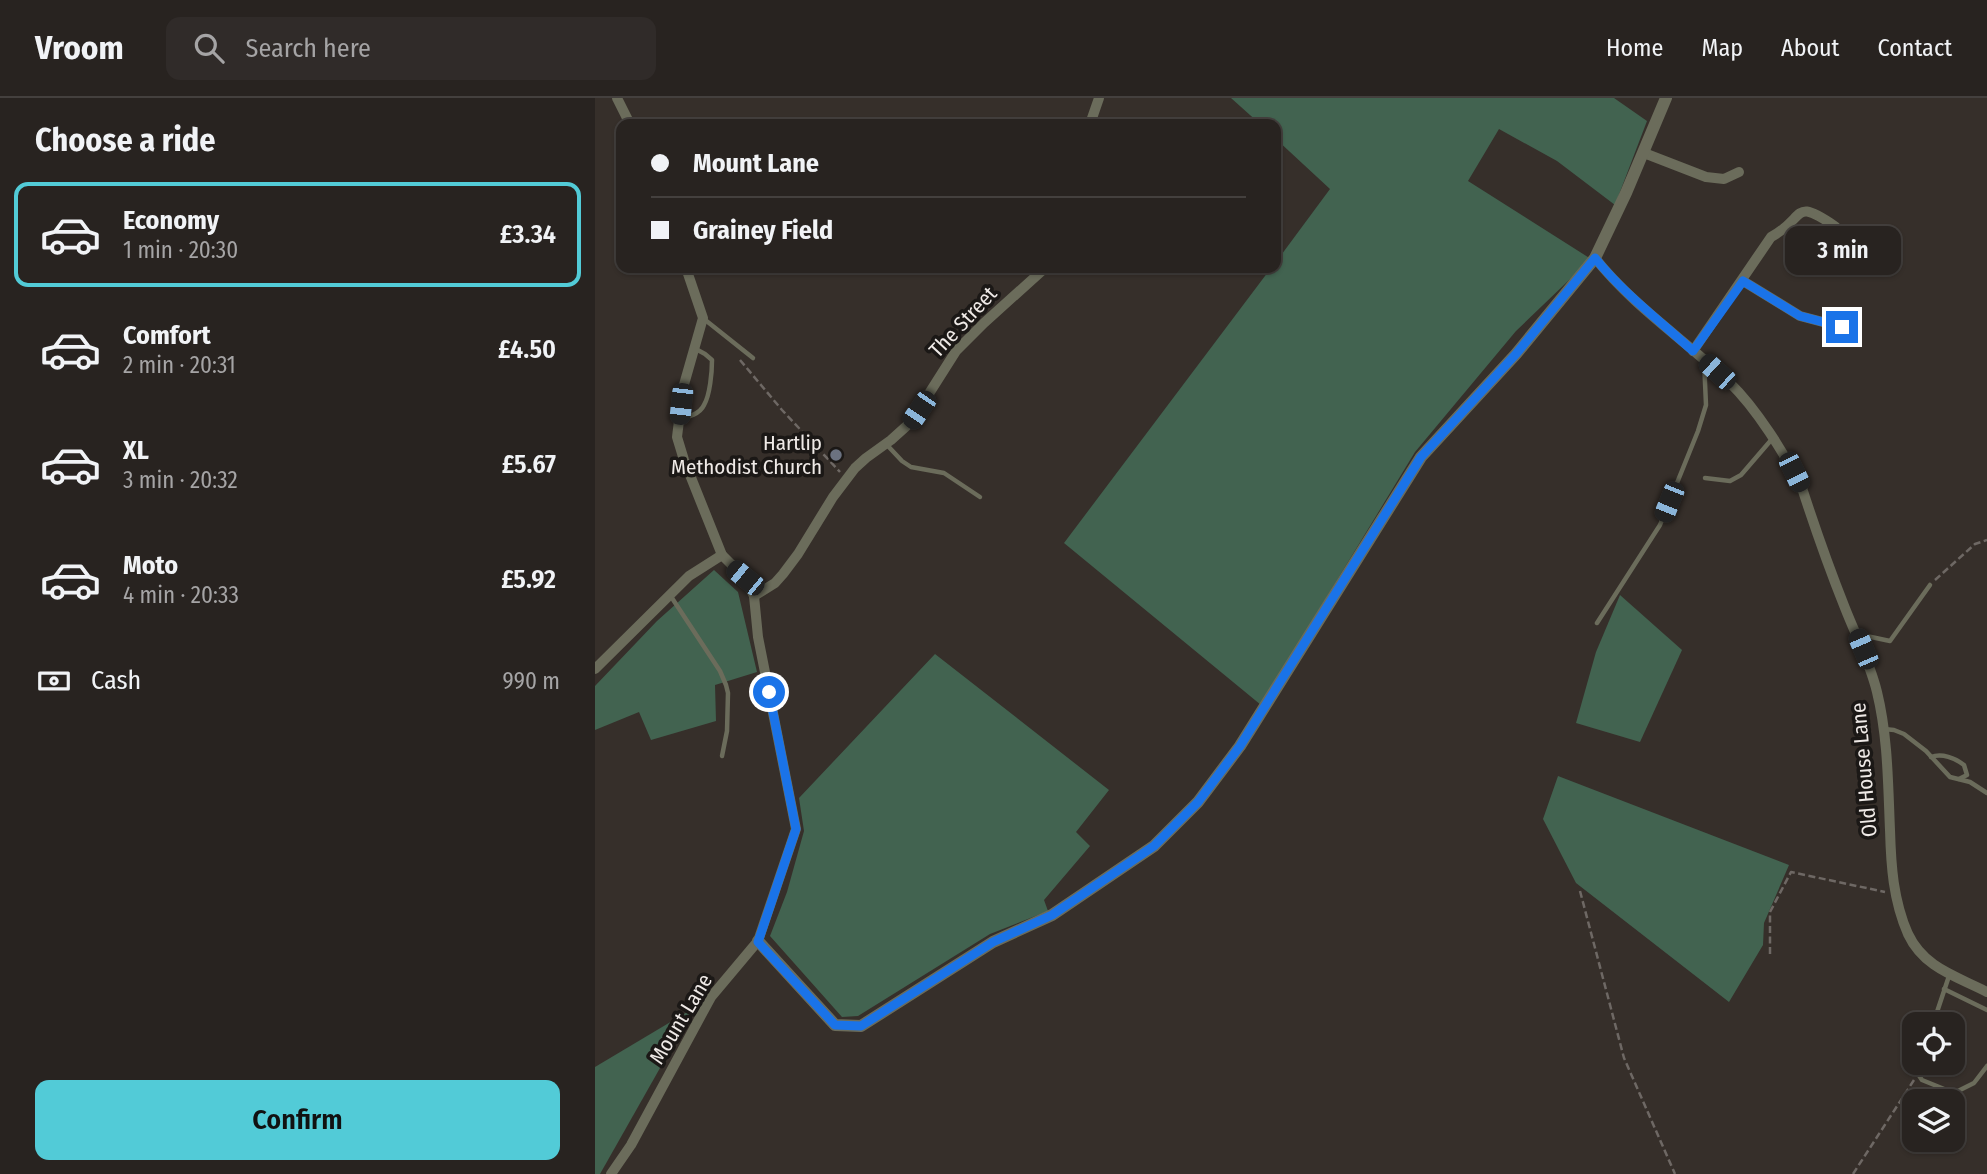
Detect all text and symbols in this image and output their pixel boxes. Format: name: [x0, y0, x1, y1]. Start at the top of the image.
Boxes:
search box: [166, 17, 656, 80]
text: Vroom: [35, 28, 124, 68]
icon: search: [190, 29, 228, 67]
text: Search here: [246, 33, 371, 64]
text: Home: [1606, 34, 1663, 62]
text: Map: [1701, 34, 1743, 62]
text: About: [1781, 34, 1839, 62]
text: Contact: [1877, 34, 1952, 62]
text: Choose a ride: [35, 121, 216, 159]
text: Mount Lane: [693, 148, 819, 179]
icon: car: [39, 203, 102, 266]
text: Economy: [123, 205, 219, 236]
text: Grainey Field: [693, 215, 833, 246]
text: £3.34: [500, 219, 556, 250]
callout: 3 min: [1784, 226, 1900, 274]
text: 1 min · 20:30: [123, 236, 238, 264]
text: 3 min: [1817, 236, 1869, 264]
street label: The Street: [924, 281, 1003, 363]
route end: [1826, 311, 1858, 343]
icon: car: [39, 318, 102, 381]
text: Comfort: [123, 320, 211, 351]
text: £4.50: [498, 334, 556, 365]
car: [1695, 350, 1740, 394]
text: 2 min · 20:31: [123, 351, 236, 379]
car: [669, 382, 694, 426]
car: [899, 387, 940, 433]
place label: Hartlip Methodist Church: [671, 430, 822, 480]
icon: car: [39, 433, 102, 496]
text: XL: [123, 435, 149, 466]
marker: Hartlip Methodist Church: [828, 447, 844, 463]
text: £5.67: [502, 449, 556, 480]
car: [1776, 449, 1813, 495]
text: 3 min · 20:32: [123, 466, 238, 494]
car: [1652, 479, 1687, 525]
icon: car: [39, 548, 102, 611]
text: Moto: [123, 550, 178, 581]
car: [723, 557, 768, 599]
text: £5.92: [501, 564, 556, 595]
text: 4 min · 20:33: [123, 581, 239, 609]
car: [1846, 626, 1881, 672]
icon: cash: [35, 662, 73, 700]
text: Cash: [91, 665, 141, 696]
text: 990 m: [503, 667, 560, 695]
route start: [753, 676, 785, 708]
street label: Old House Lane: [1845, 702, 1883, 838]
street label: Mount Lane: [644, 969, 718, 1069]
map controls: [1902, 1012, 1965, 1152]
button: locate: [1902, 1012, 1965, 1075]
button: Confirm: [35, 1080, 560, 1160]
button: layers: [1902, 1089, 1965, 1152]

